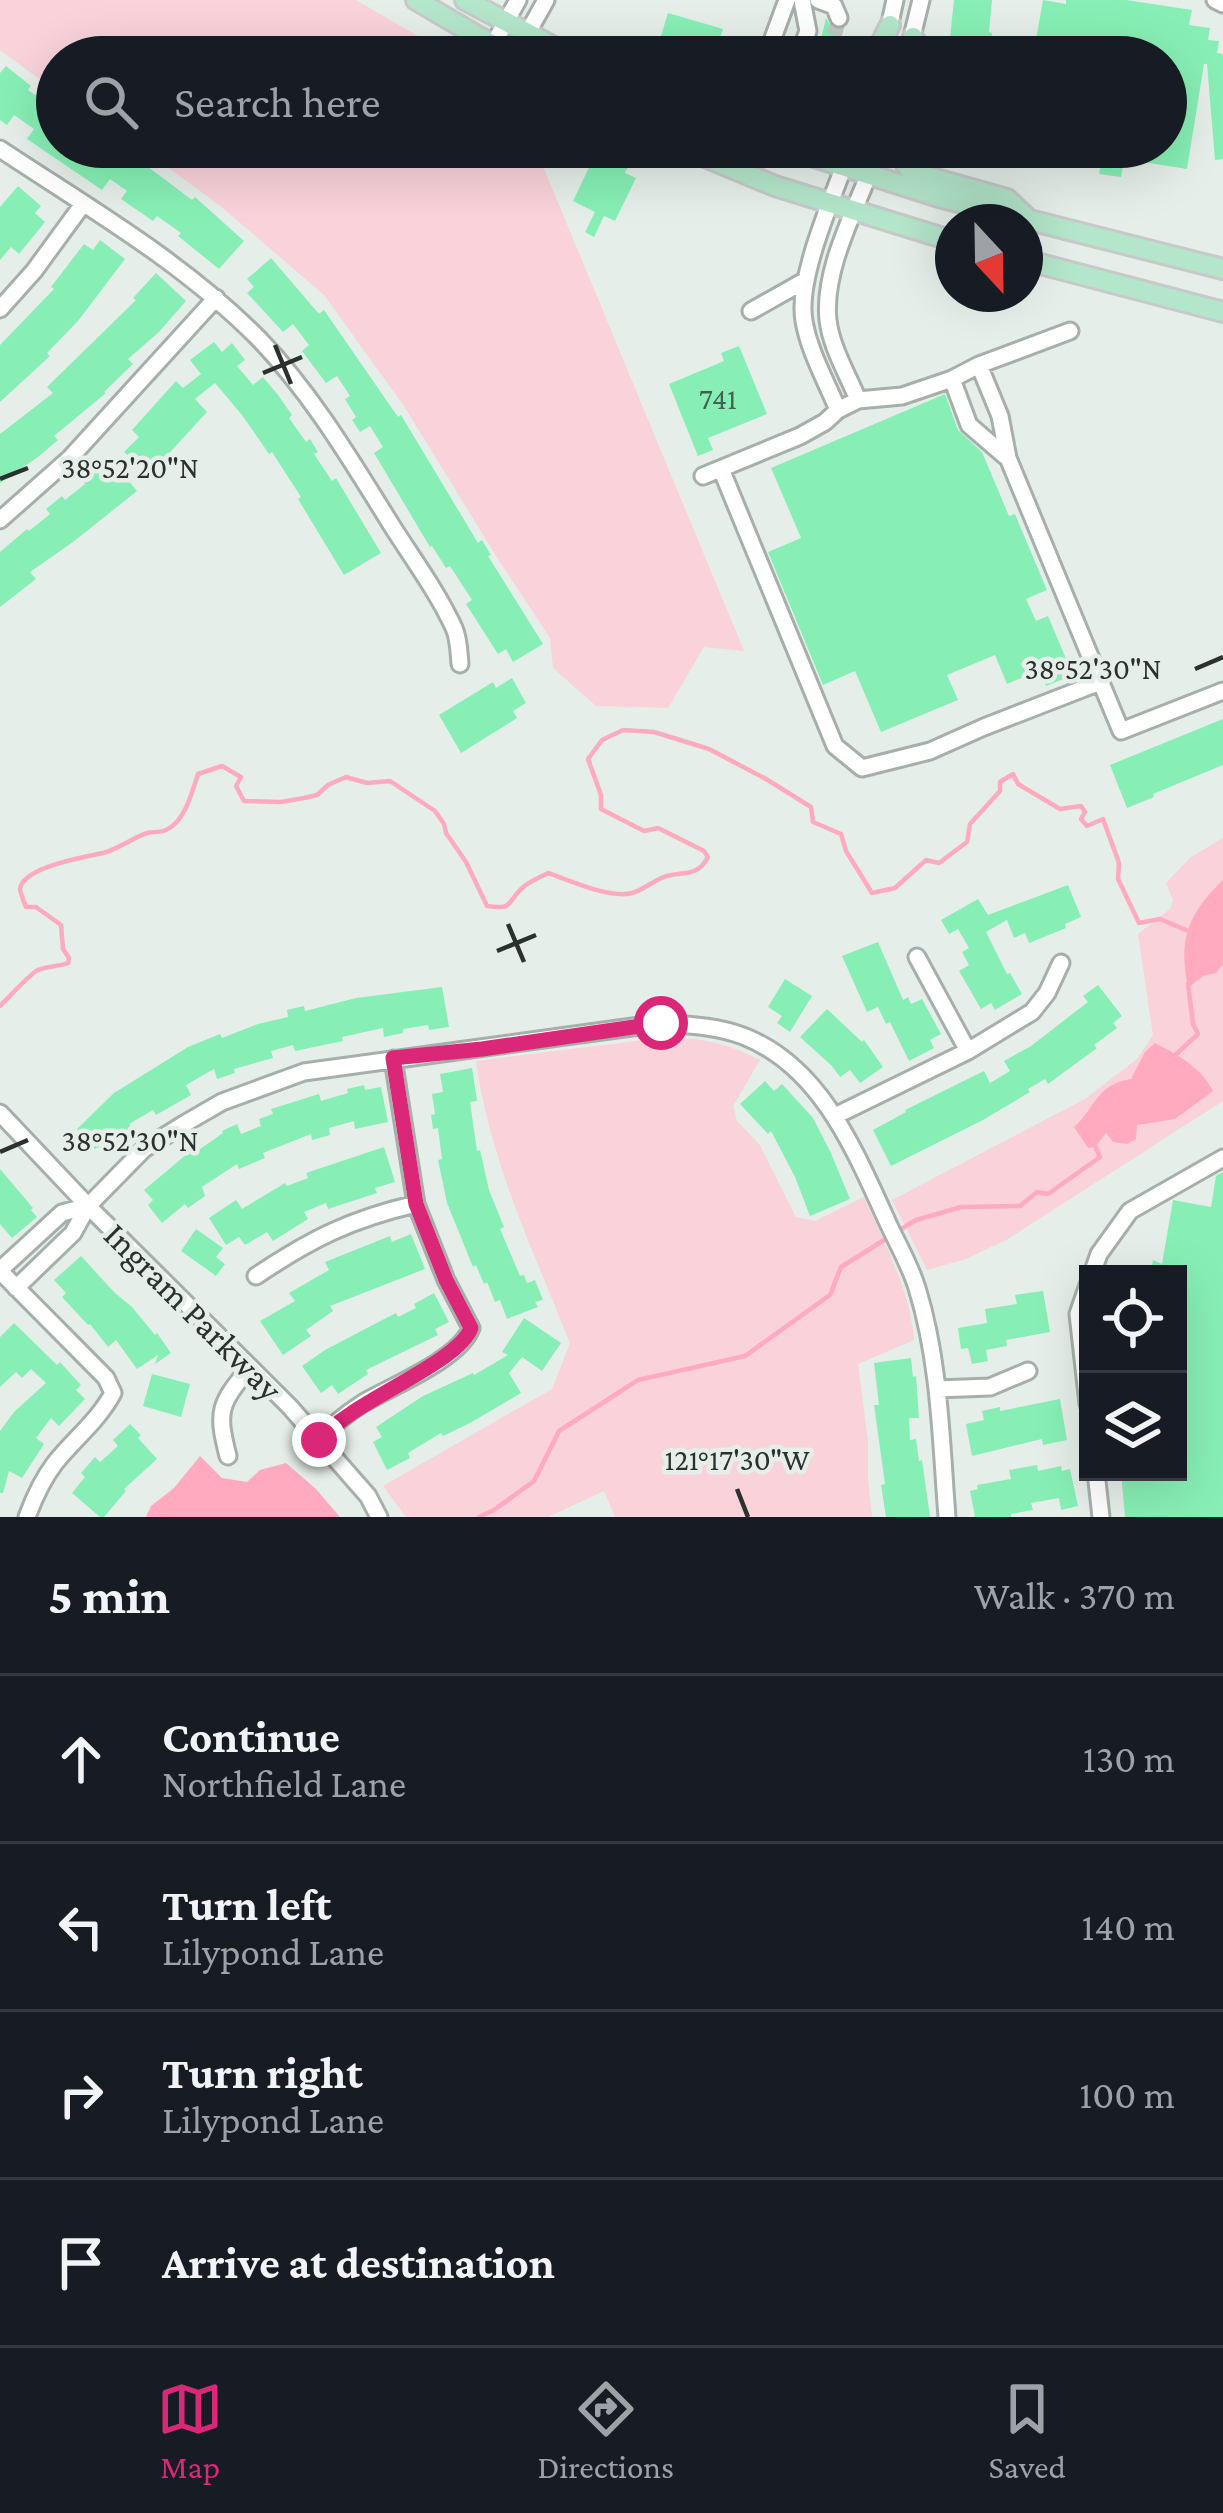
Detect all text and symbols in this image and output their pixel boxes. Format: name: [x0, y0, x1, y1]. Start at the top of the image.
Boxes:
search box: [36, 36, 1187, 168]
icon: search: [78, 69, 144, 135]
text: Search here: [174, 77, 381, 127]
north arrow: [935, 204, 1043, 312]
house number: 741: [699, 382, 737, 415]
text: 38°52'20"N: [61, 451, 199, 484]
text: 38°52'30"N: [1025, 652, 1161, 685]
route start: [634, 996, 688, 1050]
text: 38°52'30"N: [62, 1124, 198, 1157]
street label: Ingram Parkway: [96, 1215, 291, 1409]
map controls: [1079, 1265, 1187, 1481]
button: locate: [1079, 1265, 1187, 1373]
button: layers: [1079, 1373, 1187, 1481]
route end: [292, 1413, 346, 1467]
text: 121°17'30"W: [665, 1443, 810, 1476]
text: 5 min: [48, 1567, 170, 1624]
text: Walk · 370 m: [974, 1574, 1175, 1617]
text: Continue: [162, 1712, 340, 1762]
icon: ahead: [48, 1726, 114, 1792]
text: 130 m: [1083, 1737, 1175, 1780]
text: Northfield Lane: [162, 1762, 406, 1805]
text: Turn left: [162, 1880, 331, 1930]
icon: left: [48, 1894, 114, 1960]
text: 140 m: [1081, 1905, 1175, 1948]
text: Lilypond Lane: [162, 1930, 384, 1973]
text: Turn right: [162, 2048, 363, 2098]
icon: right: [48, 2062, 114, 2128]
text: 100 m: [1079, 2073, 1175, 2116]
text: Lilypond Lane: [162, 2098, 384, 2141]
icon: arrive: [48, 2230, 114, 2296]
text: Arrive at destination: [162, 2238, 555, 2288]
tab: Map: [157, 2376, 223, 2485]
tab: Directions: [538, 2376, 674, 2485]
tab: Saved: [988, 2376, 1066, 2485]

